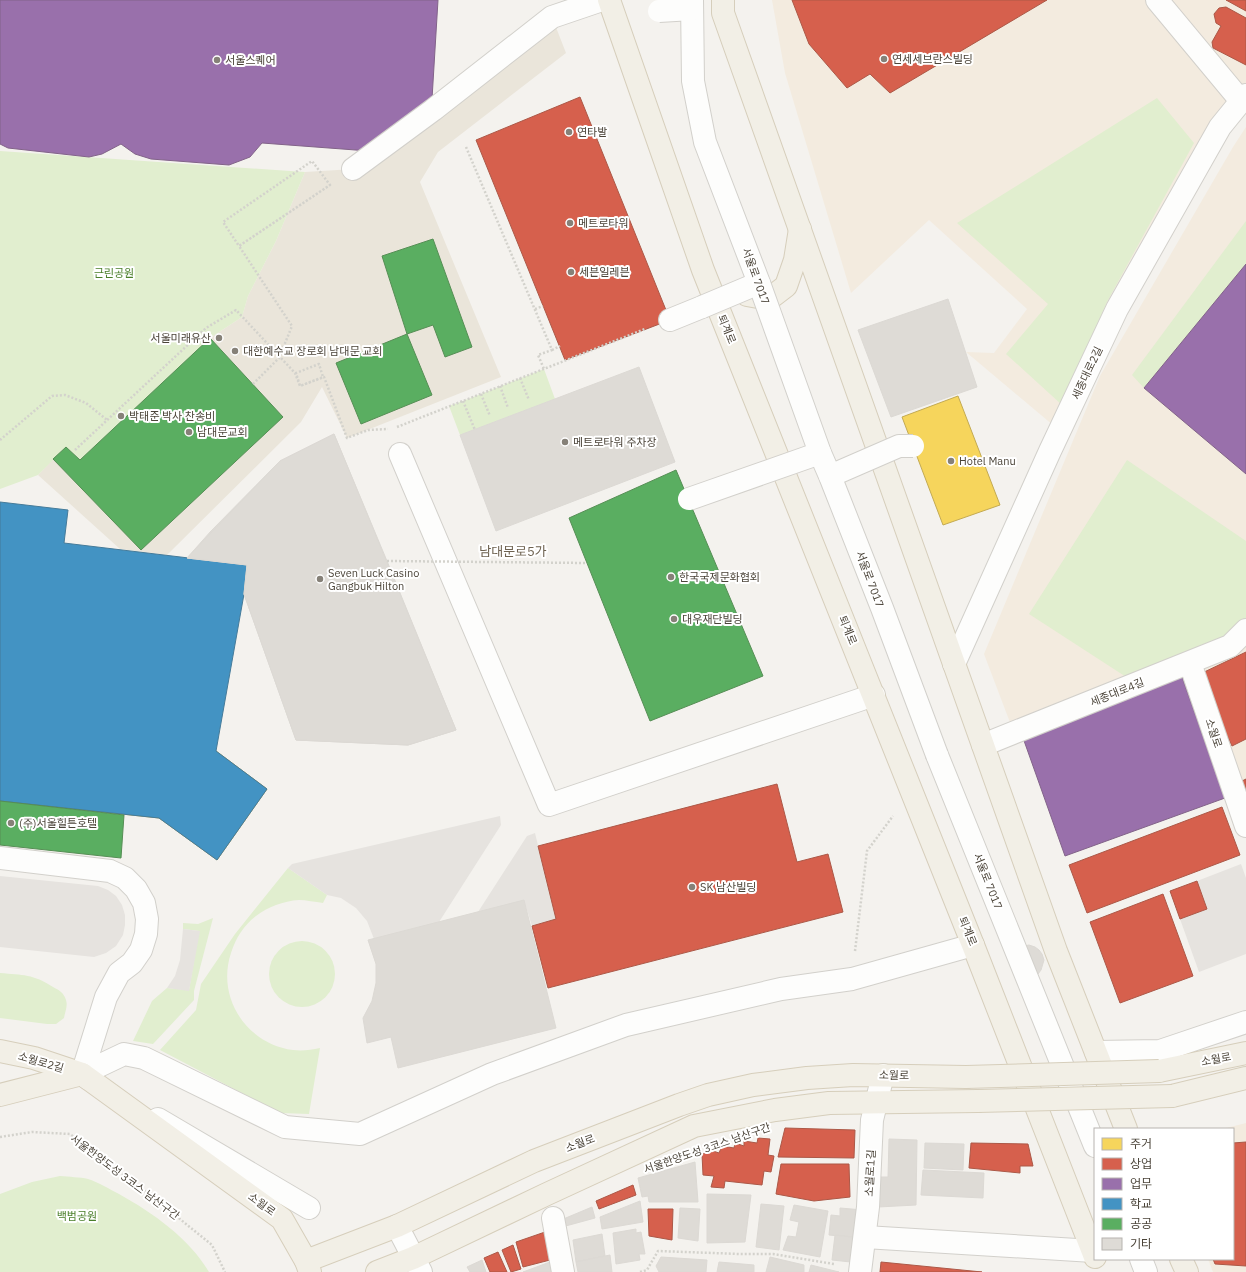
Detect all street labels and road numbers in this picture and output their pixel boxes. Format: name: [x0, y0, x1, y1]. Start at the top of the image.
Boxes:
street label: 서울로 7017: [739, 246, 773, 306]
street label: 퇴계로: [715, 312, 739, 346]
street label: 세종대로2길: [1069, 344, 1105, 402]
street label: 서울로 7017: [853, 549, 887, 609]
street label: 퇴계로: [836, 613, 860, 647]
street label: 세종대로4길: [1088, 675, 1146, 709]
street label: 소월로: [1202, 716, 1226, 750]
street label: 서울로 7017: [970, 851, 1006, 911]
street label: 퇴계로: [956, 914, 980, 948]
street label: 소월로2길: [16, 1049, 66, 1075]
street label: 소월로: [1200, 1049, 1232, 1069]
street label: 소월로: [879, 1068, 909, 1082]
street label: 서울한양도성 3코스 남산구간: [642, 1120, 772, 1176]
street label: 서울한양도성 3코스 남산구간: [68, 1131, 182, 1223]
street label: 소월로: [563, 1131, 597, 1155]
street label: 소월로1길: [862, 1149, 878, 1197]
street label: 소월로: [246, 1189, 278, 1219]

